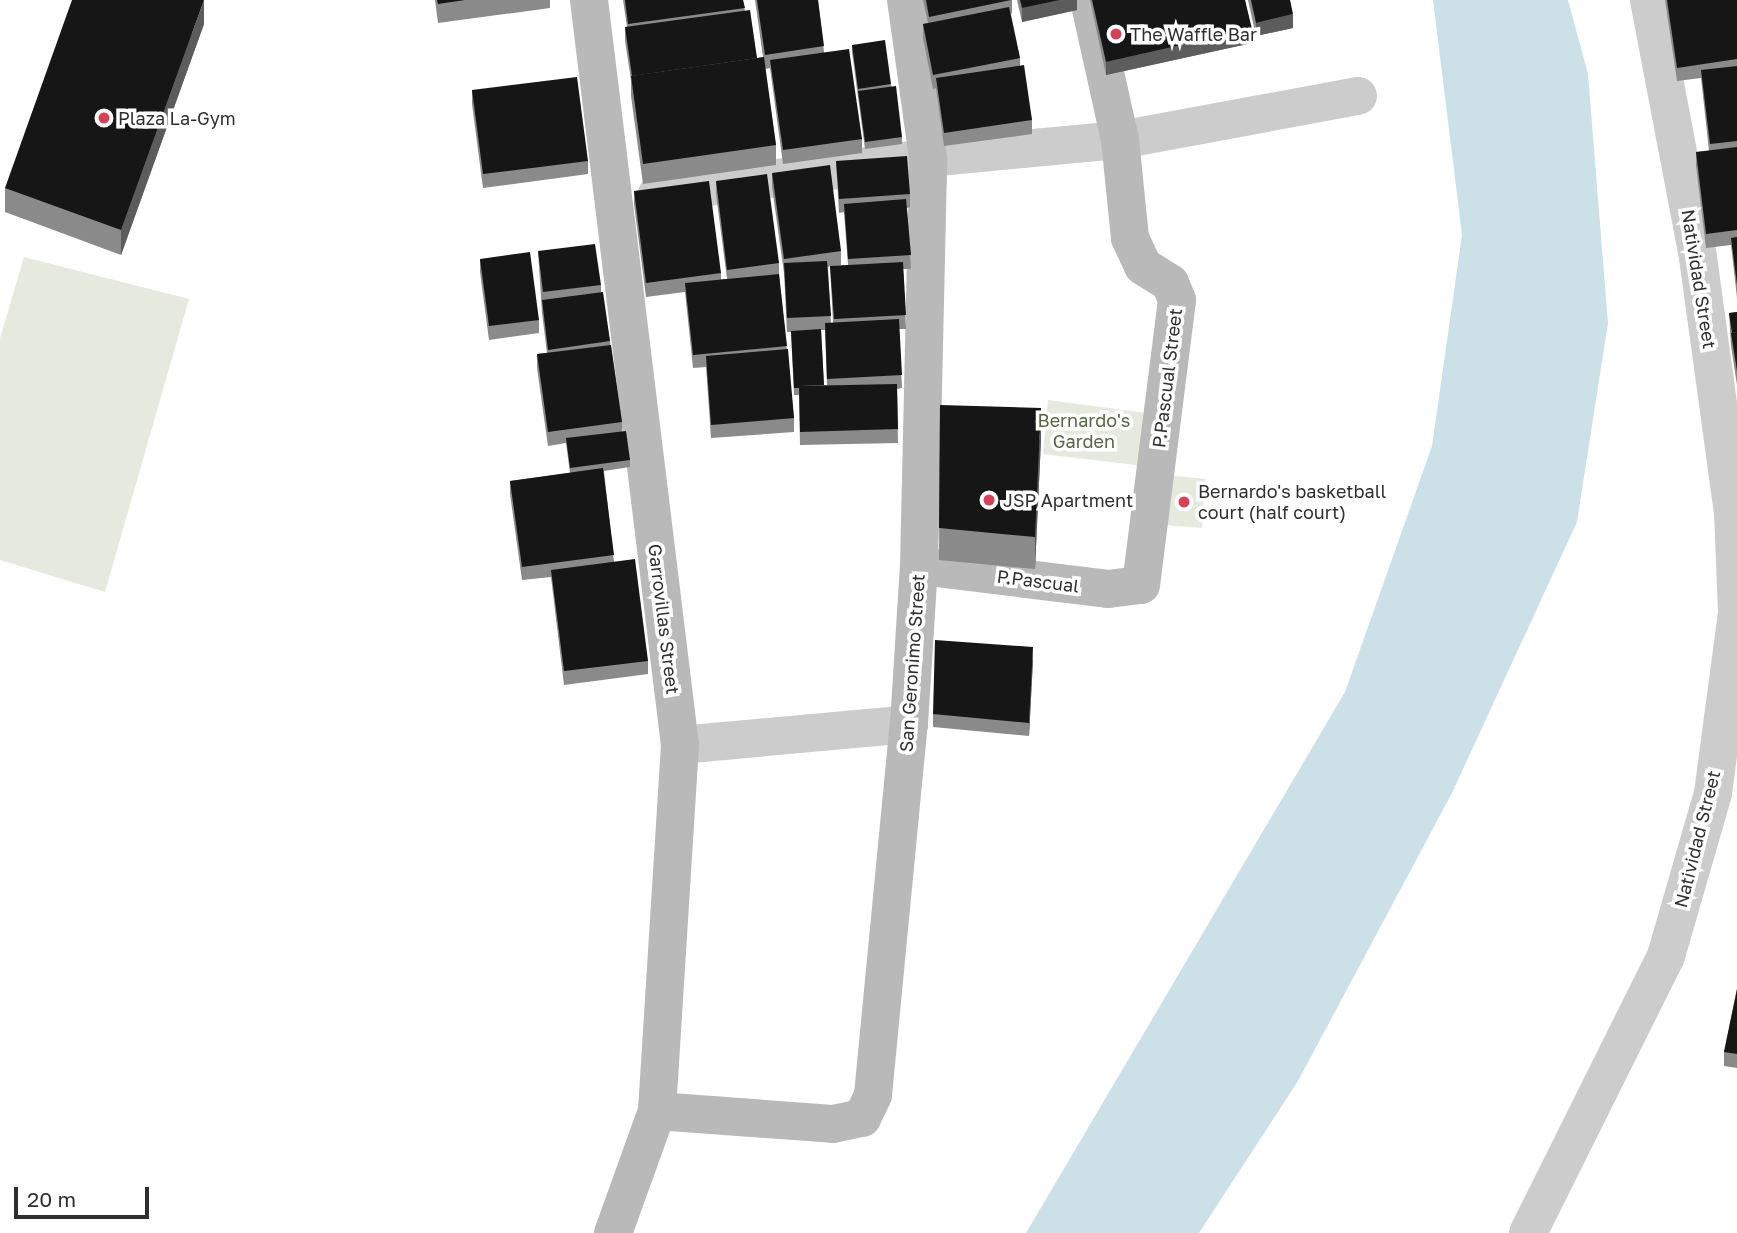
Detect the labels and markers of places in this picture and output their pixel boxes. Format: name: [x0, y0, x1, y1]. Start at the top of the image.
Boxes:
place label: The Waffle Bar: [1130, 23, 1257, 45]
marker: The Waffle Bar: [1108, 26, 1124, 42]
place label: Plaza La-Gym: [118, 107, 236, 129]
marker: Plaza La-Gym: [96, 110, 112, 126]
place label: Bernardo's basketball court (half court): [1198, 481, 1386, 524]
place label: JSP Apartment: [1003, 489, 1133, 511]
marker: JSP Apartment: [981, 492, 997, 508]
marker: Bernardo's basketball court (half court): [1176, 494, 1192, 510]

